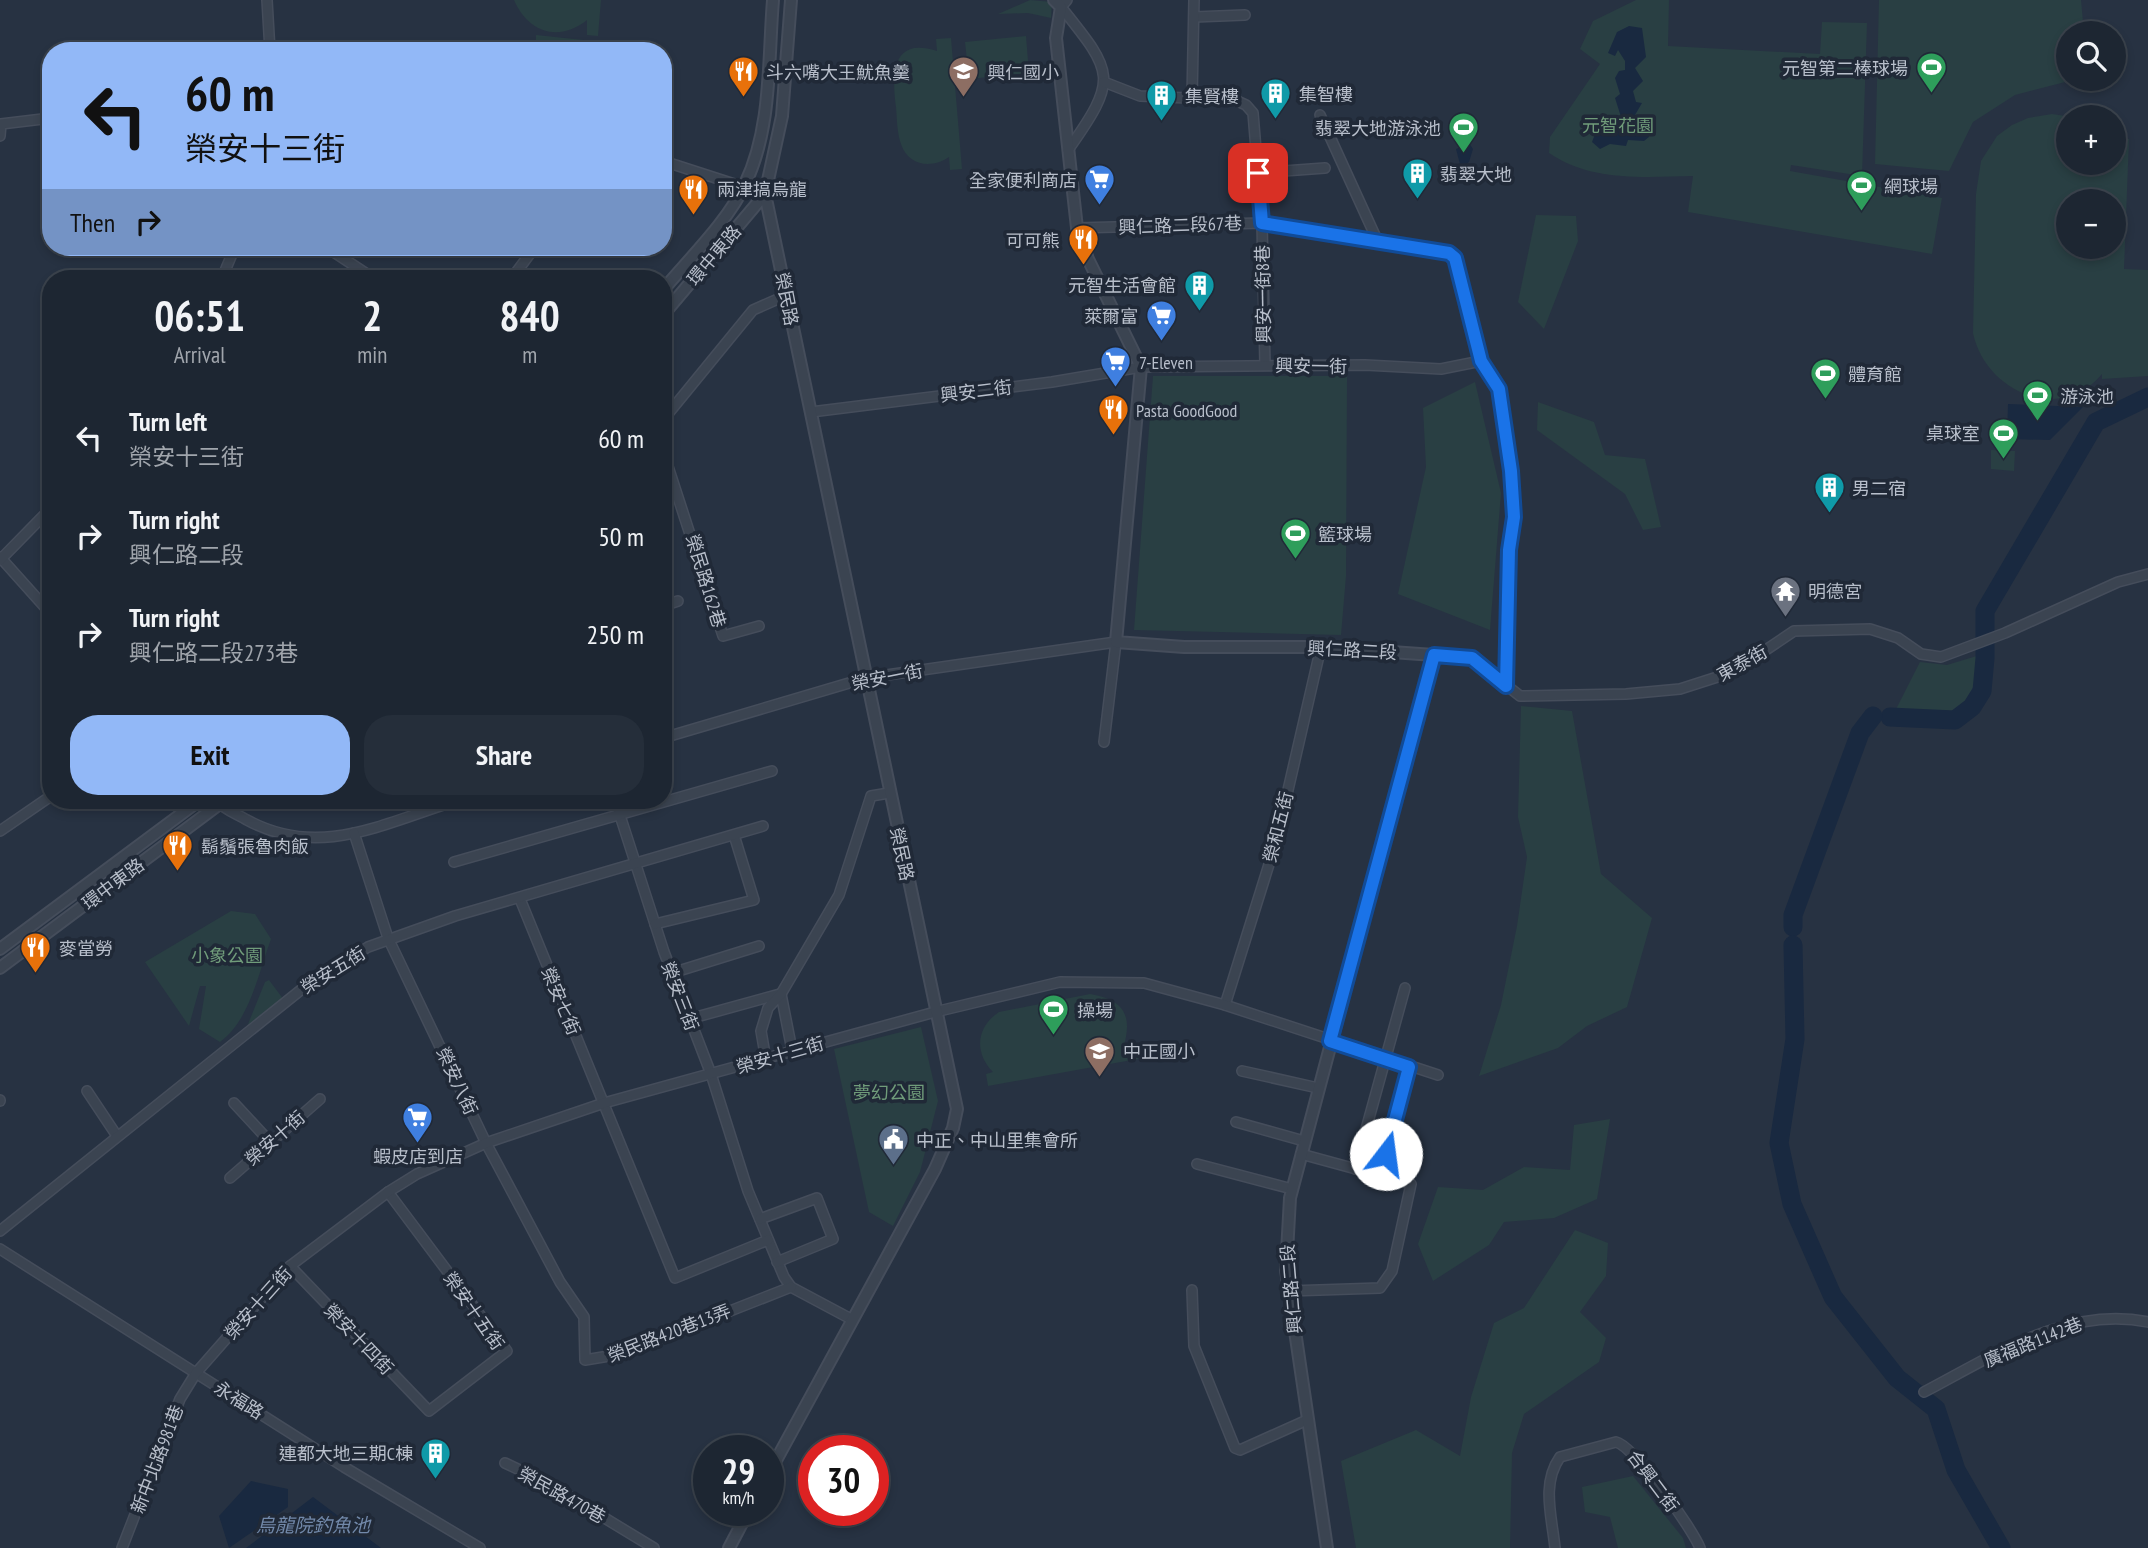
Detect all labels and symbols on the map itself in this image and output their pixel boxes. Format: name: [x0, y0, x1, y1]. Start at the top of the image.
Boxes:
sports icon: 元智第二棒球場: [1914, 51, 1948, 95]
restaurant icon: 斗六嘴大王魷魚羹: [726, 55, 760, 99]
school or university icon: 興仁國小: [947, 55, 981, 99]
place label: 元智第二棒球場: [1782, 57, 1908, 80]
place label: 斗六嘴大王魷魚羹: [766, 61, 910, 84]
place label: 興仁國小: [987, 61, 1059, 84]
building icon: 集智樓: [1259, 77, 1293, 121]
building icon: 集賢樓: [1145, 79, 1179, 123]
place label: 集智樓: [1299, 83, 1353, 106]
place label: 集賢樓: [1185, 85, 1239, 108]
sports icon: 翡翠大地游泳池: [1447, 111, 1481, 155]
park label: 元智花園: [1582, 114, 1654, 137]
place label: 翡翠大地游泳池: [1315, 117, 1441, 140]
pin: [1228, 143, 1288, 203]
building icon: 翡翠大地: [1400, 157, 1434, 201]
supermarket icon: 全家便利商店: [1083, 163, 1117, 207]
place label: 翡翠大地: [1440, 163, 1512, 186]
place label: 全家便利商店: [969, 169, 1077, 192]
sports icon: 網球場: [1844, 169, 1878, 213]
restaurant icon: 兩津搞烏龍: [677, 172, 711, 216]
place label: 網球場: [1884, 175, 1938, 198]
place label: 兩津搞烏龍: [717, 178, 807, 201]
street label: 興仁路二段67巷: [1118, 211, 1242, 239]
street label: 環中東路: [682, 220, 746, 290]
restaurant icon: 可可熊: [1066, 223, 1100, 267]
place label: 可可熊: [1006, 229, 1060, 252]
street label: 興安一街8巷: [1251, 245, 1275, 343]
building icon: 元智生活會館: [1182, 268, 1216, 312]
street label: 榮民路: [771, 270, 803, 328]
place label: 元智生活會館: [1068, 274, 1176, 297]
supermarket icon: 萊爾富: [1144, 299, 1178, 343]
place label: 萊爾富: [1084, 305, 1138, 328]
supermarket icon: 7-Eleven: [1099, 345, 1133, 389]
place label: 7-Eleven: [1139, 351, 1193, 374]
street label: 興安一街: [1275, 354, 1347, 378]
sports icon: 體育館: [1808, 357, 1842, 401]
place label: 體育館: [1848, 363, 1902, 386]
street label: 興安二街: [939, 375, 1013, 407]
sports icon: 游泳池: [2020, 379, 2054, 423]
place label: 游泳池: [2060, 385, 2114, 408]
restaurant icon: Pasta GoodGood: [1096, 393, 1130, 437]
place label: Pasta GoodGood: [1136, 399, 1237, 422]
sports icon: 桌球室: [1986, 416, 2020, 460]
place label: 桌球室: [1926, 422, 1980, 445]
building icon: 男二宿: [1812, 471, 1846, 515]
place label: 男二宿: [1852, 477, 1906, 500]
sports icon: 籃球場: [1278, 517, 1312, 561]
place label: 籃球場: [1318, 523, 1372, 546]
street label: 榮民路162巷: [681, 532, 731, 630]
temple icon: 明德宮: [1768, 574, 1802, 618]
place label: 明德宮: [1808, 580, 1862, 603]
street label: 興仁路二段: [1306, 636, 1398, 664]
street label: 東泰街: [1713, 640, 1771, 686]
street label: 榮安一街: [849, 659, 925, 695]
street label: 榮和五街: [1258, 789, 1298, 865]
street label: 榮民路: [885, 825, 919, 883]
restaurant icon: 鬍鬚張魯肉飯: [161, 829, 195, 873]
place label: 鬍鬚張魯肉飯: [201, 835, 309, 858]
street label: 環中東路: [77, 853, 149, 915]
restaurant icon: 麥當勞: [19, 931, 53, 975]
place label: 麥當勞: [59, 937, 113, 960]
street label: 榮安五街: [296, 941, 370, 999]
park label: 小象公園: [191, 944, 263, 967]
street label: 榮安三街: [656, 958, 704, 1034]
street label: 榮安七街: [536, 963, 586, 1039]
sports icon: 操場: [1037, 993, 1071, 1037]
place label: 操場: [1077, 999, 1113, 1022]
street label: 榮安十三街: [734, 1032, 826, 1078]
school or university icon: 中正國小: [1083, 1034, 1117, 1078]
place label: 中正國小: [1123, 1040, 1195, 1063]
street label: 榮安八街: [431, 1044, 483, 1118]
park label: 夢幻公園: [853, 1081, 925, 1104]
supermarket icon: 蝦皮店到店: [401, 1101, 435, 1145]
street label: 榮安十街: [240, 1106, 310, 1170]
position arrow: [1349, 1117, 1423, 1191]
public building icon: 中正、中山里集會所: [876, 1123, 910, 1167]
place label: 中正、中山里集會所: [916, 1129, 1078, 1152]
place label: 蝦皮店到店: [373, 1145, 463, 1168]
street label: 興仁路二段: [1276, 1243, 1306, 1335]
street label: 榮安十三街: [219, 1262, 297, 1344]
street label: 榮安十五街: [439, 1268, 509, 1354]
street label: 榮安十四街: [319, 1299, 399, 1379]
street label: 榮民路420巷13弄: [604, 1299, 734, 1367]
street label: 廣福路1142巷: [1980, 1312, 2086, 1372]
street label: 永福路: [210, 1376, 268, 1424]
street label: 新中北路981巷: [126, 1402, 188, 1516]
speed limit sign: 30: [798, 1435, 889, 1526]
building icon: 連都大地三期C棟: [419, 1436, 453, 1480]
place label: 連都大地三期C棟: [279, 1442, 413, 1465]
street label: 合興二街: [1622, 1445, 1684, 1517]
street label: 榮民路470巷: [514, 1462, 610, 1528]
water label: 烏龍院釣魚池: [256, 1513, 372, 1537]

